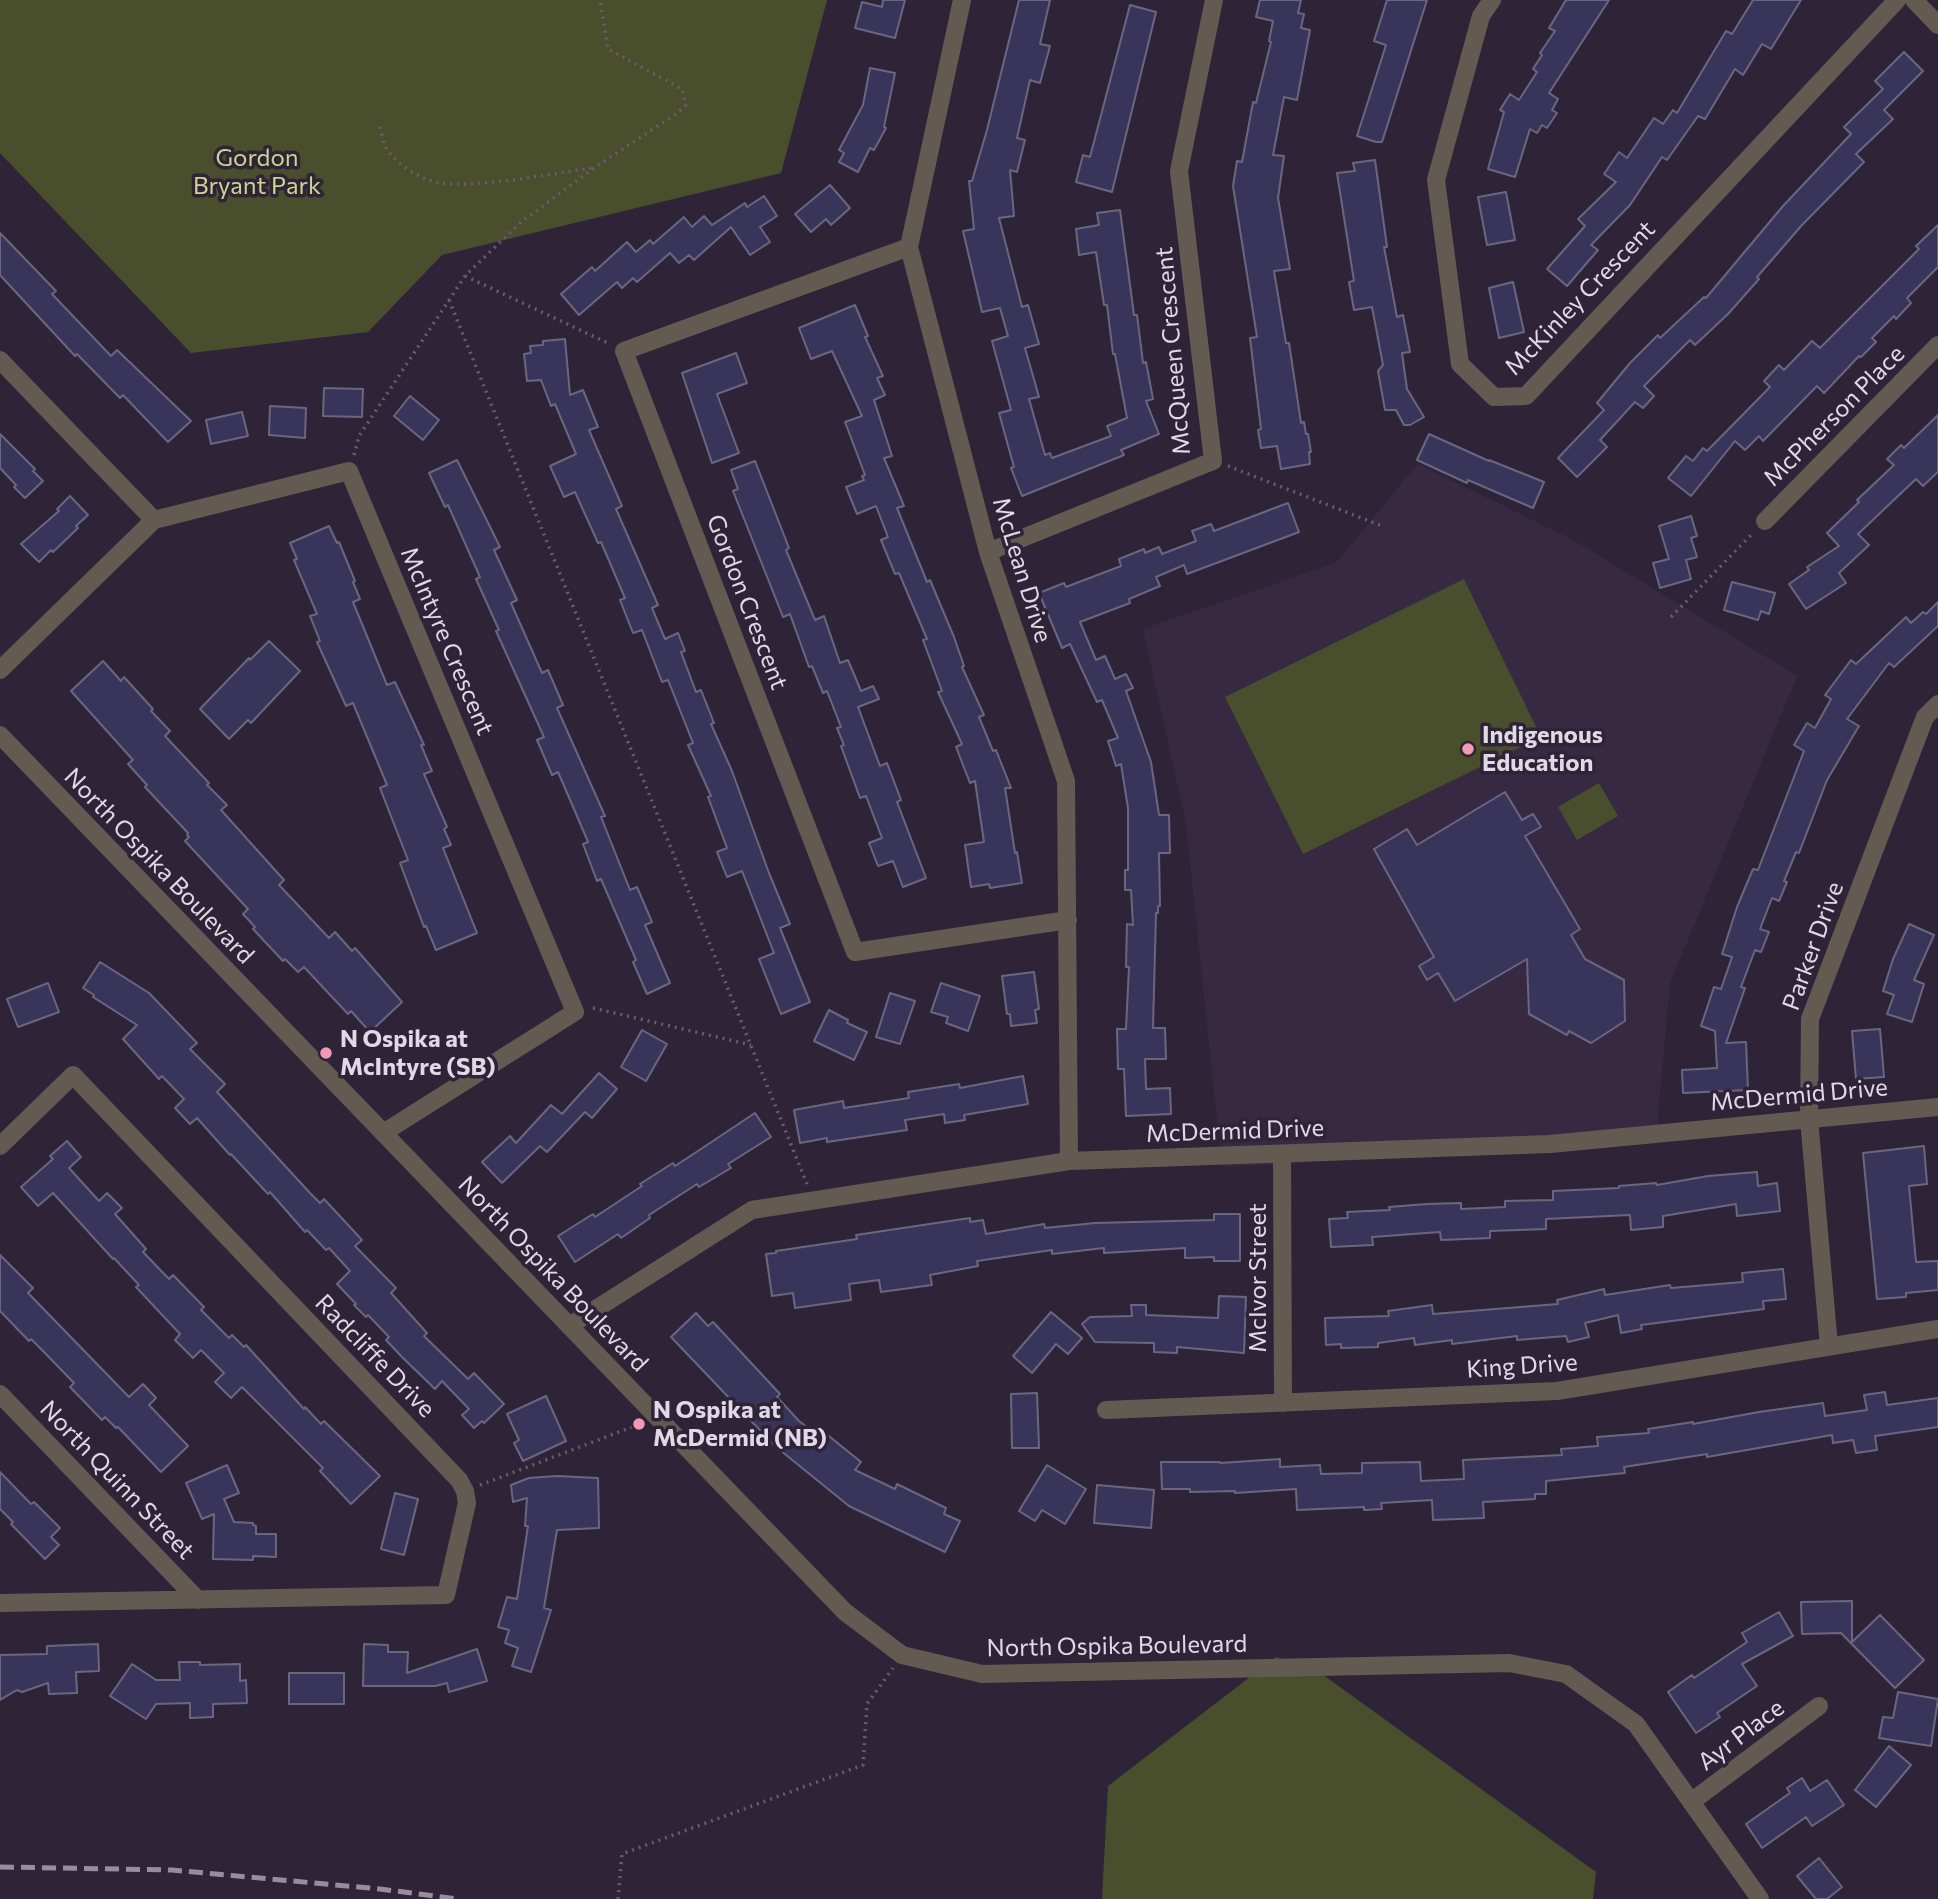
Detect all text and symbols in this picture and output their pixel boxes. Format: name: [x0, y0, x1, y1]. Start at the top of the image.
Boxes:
park label: Gordon Bryant Park: [193, 144, 321, 200]
street label: McKinley Crescent: [1499, 215, 1661, 381]
street label: McQueen Crescent: [1150, 246, 1196, 456]
street label: McPherson Place: [1758, 340, 1910, 492]
street label: McLean Drive: [986, 494, 1058, 646]
street label: Gordon Crescent: [700, 510, 794, 694]
street label: McIntyre Crescent: [394, 543, 500, 739]
place label: Indigenous Education: [1482, 721, 1603, 777]
marker: Indigenous Education: [1460, 741, 1476, 757]
street label: North Ospika Boulevard: [58, 762, 260, 970]
street label: Parker Drive: [1776, 878, 1850, 1014]
place label: N Ospika at McIntyre (SB): [340, 1025, 496, 1081]
marker: N Ospika at McIntyre (SB): [318, 1045, 334, 1061]
street label: McDermid Drive: [1709, 1073, 1889, 1117]
street label: McDermid Drive: [1145, 1113, 1325, 1149]
street label: North Ospika Boulevard: [452, 1170, 654, 1378]
street label: McIvor Street: [1244, 1203, 1272, 1353]
street label: Radcliffe Drive: [309, 1289, 441, 1423]
street label: King Drive: [1465, 1348, 1579, 1384]
street label: North Quinn Street: [34, 1395, 200, 1565]
place label: N Ospika at McDermid (NB): [653, 1396, 827, 1452]
marker: N Ospika at McDermid (NB): [631, 1416, 647, 1432]
street label: North Ospika Boulevard: [986, 1629, 1248, 1663]
street label: Ayr Place: [1692, 1693, 1790, 1777]

